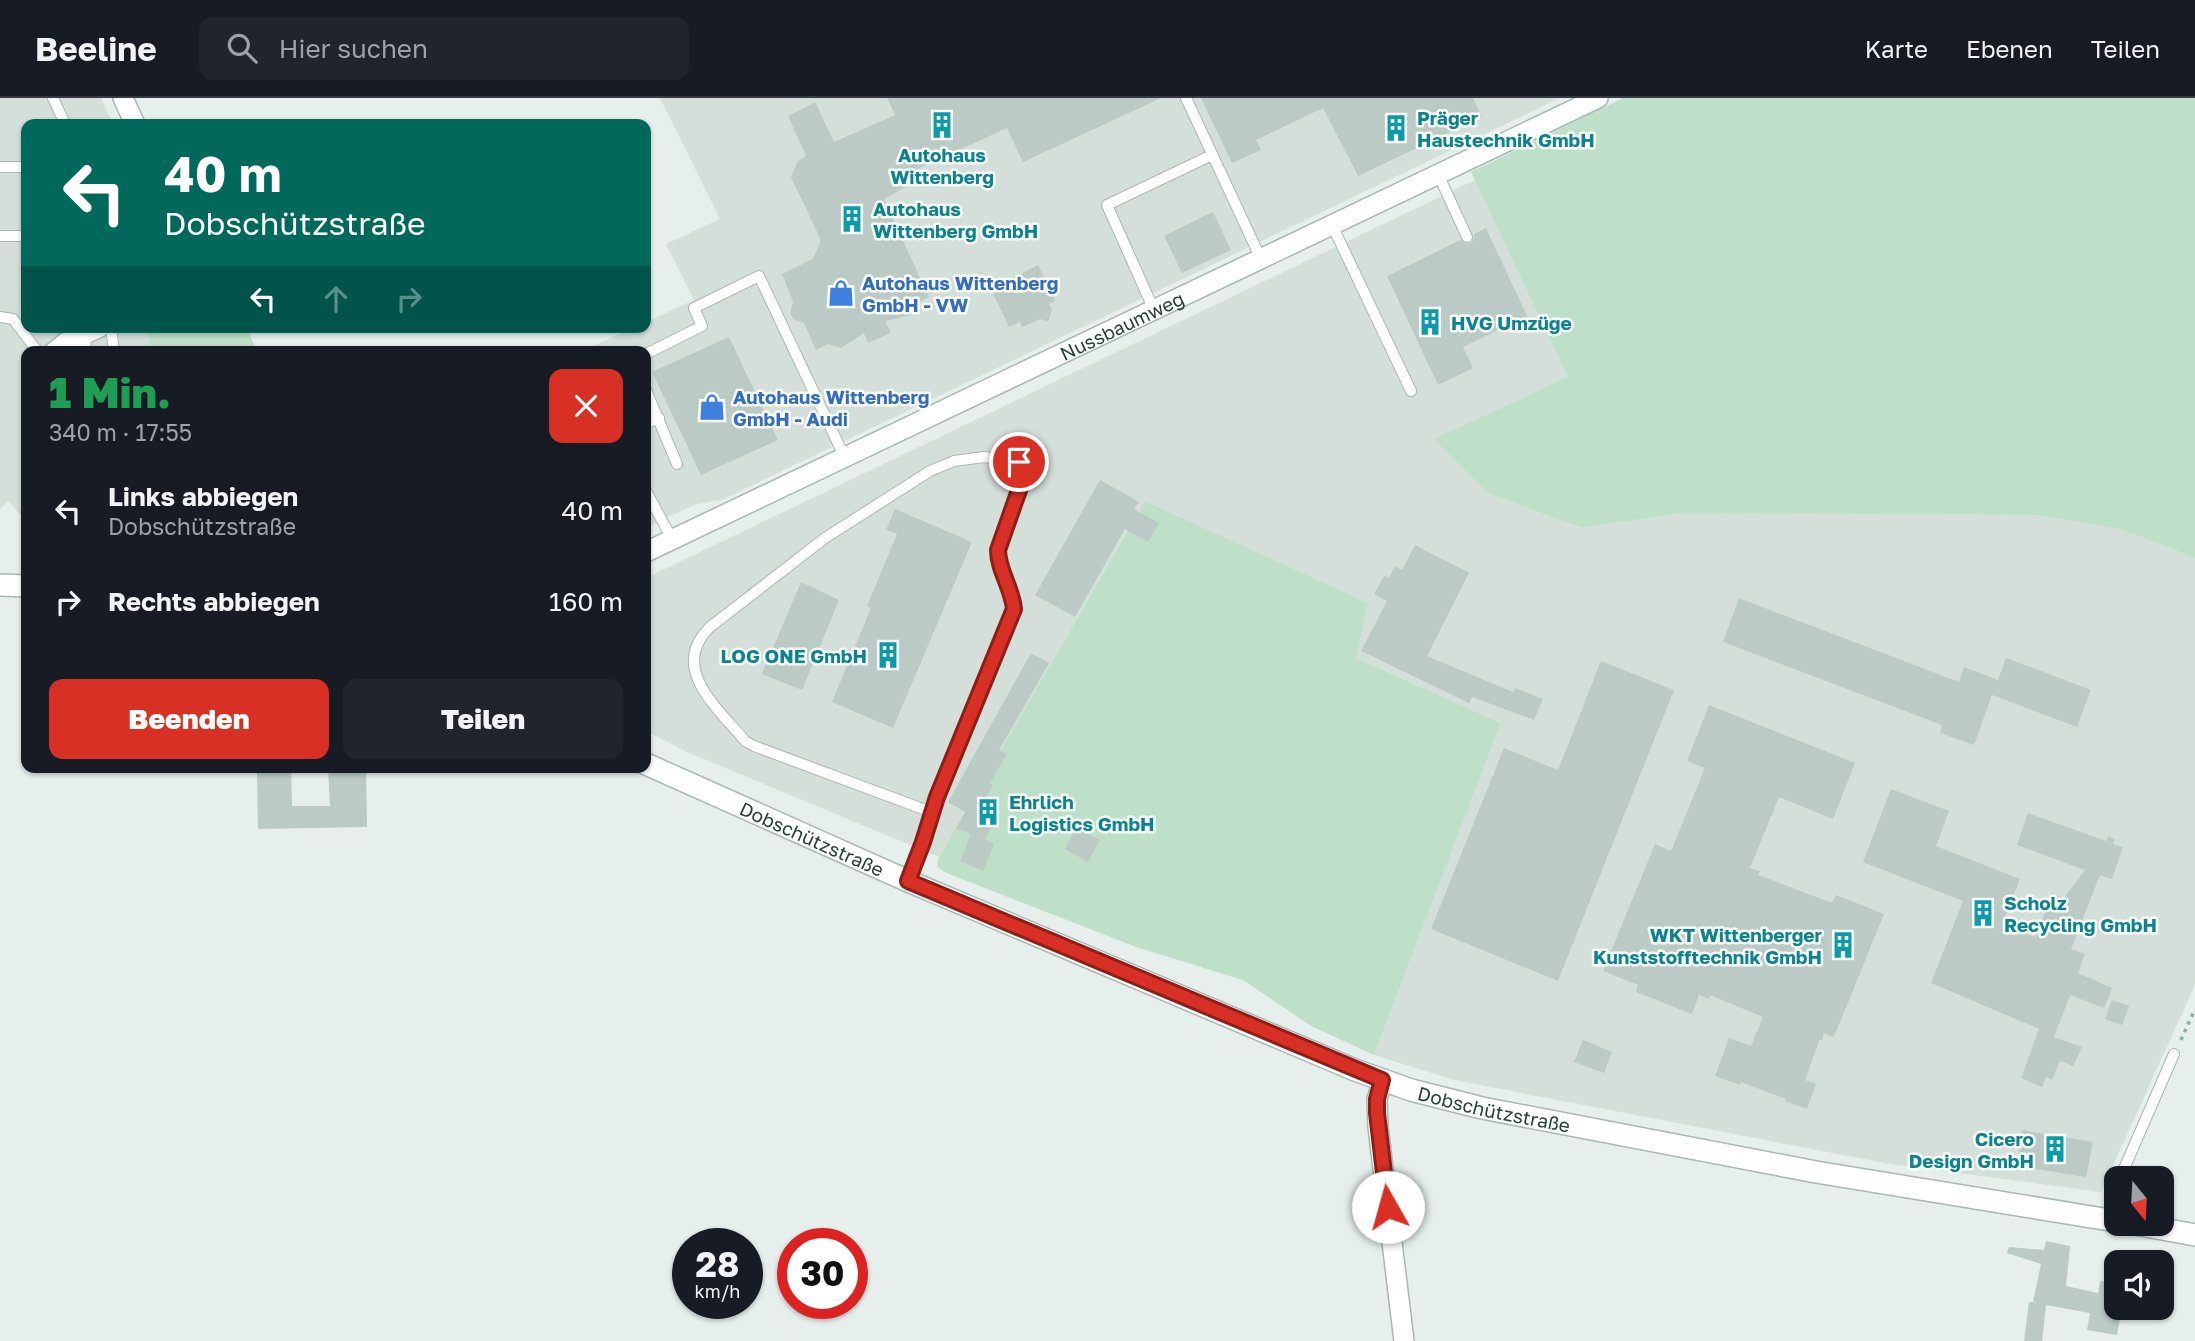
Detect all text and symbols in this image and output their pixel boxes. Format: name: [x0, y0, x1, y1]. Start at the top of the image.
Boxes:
search box: [199, 17, 689, 80]
text: Beeline: [35, 29, 157, 68]
icon: search: [223, 29, 261, 67]
text: Hier suchen: [279, 33, 428, 64]
text: Karte: [1865, 34, 1928, 63]
text: Ebenen: [1966, 34, 2053, 63]
text: Teilen: [2091, 34, 2160, 63]
place label: Präger Haustechnik GmbH: [1417, 106, 1595, 151]
building icon: Autohaus Wittenberg: [927, 110, 957, 140]
building icon: Präger Haustechnik GmbH: [1381, 113, 1411, 143]
place label: Autohaus Wittenberg: [890, 143, 994, 188]
text: 40 m: [164, 144, 282, 203]
icon: left: [49, 147, 140, 238]
place label: Autohaus Wittenberg GmbH: [873, 197, 1038, 242]
text: Dobschützstraße: [164, 204, 426, 242]
building icon: Autohaus Wittenberg GmbH: [837, 204, 867, 234]
place label: Autohaus Wittenberg GmbH - VW: [862, 271, 1058, 316]
shop icon: Autohaus Wittenberg GmbH - VW: [826, 278, 856, 308]
icon: left: [244, 280, 282, 318]
icon: ahead: [317, 280, 355, 318]
icon: right: [390, 280, 428, 318]
street label: Nussbaumweg: [1056, 286, 1187, 365]
building icon: HVG Umzüge: [1415, 307, 1445, 337]
place label: HVG Umzüge: [1451, 311, 1572, 334]
text: 1 Min.: [49, 367, 171, 417]
button: close: [549, 369, 623, 443]
place label: Autohaus Wittenberg GmbH - Audi: [733, 385, 929, 430]
shop icon: Autohaus Wittenberg GmbH - Audi: [697, 392, 727, 422]
text: 340 m · 17:55: [49, 418, 192, 446]
pin: [989, 432, 1049, 492]
icon: arrive: [1000, 443, 1038, 481]
text: Links abbiegen: [108, 481, 298, 512]
icon: left: [49, 492, 87, 530]
text: 40 m: [562, 495, 623, 526]
text: Dobschützstraße: [108, 512, 296, 540]
icon: right: [49, 583, 87, 621]
text: Rechts abbiegen: [108, 586, 320, 617]
text: 160 m: [549, 586, 623, 617]
building icon: LOG ONE GmbH: [873, 640, 903, 670]
place label: LOG ONE GmbH: [721, 644, 867, 667]
button: Beenden: [49, 679, 329, 759]
button: Teilen: [343, 679, 623, 759]
place label: Ehrlich Logistics GmbH: [1009, 790, 1155, 835]
street label: Dobschützstraße: [737, 796, 888, 880]
building icon: Ehrlich Logistics GmbH: [973, 797, 1003, 827]
place label: Scholz Recycling GmbH: [2004, 891, 2157, 936]
building icon: Scholz Recycling GmbH: [1968, 898, 1998, 928]
place label: WKT Wittenberger Kunststofftechnik GmbH: [1593, 923, 1823, 968]
building icon: WKT Wittenberger Kunststofftechnik GmbH: [1828, 930, 1858, 960]
street label: Dobschützstraße: [1415, 1081, 1572, 1136]
place label: Cicero Design GmbH: [1909, 1127, 2034, 1172]
building icon: Cicero Design GmbH: [2040, 1134, 2070, 1164]
north arrow: [2104, 1166, 2174, 1236]
map controls: [2104, 1166, 2174, 1320]
position arrow: [1351, 1170, 1425, 1244]
speed limit sign: 30: [777, 1228, 868, 1319]
text: 28: [696, 1243, 739, 1285]
button: sound: [2104, 1250, 2174, 1320]
text: km/h: [695, 1280, 740, 1302]

